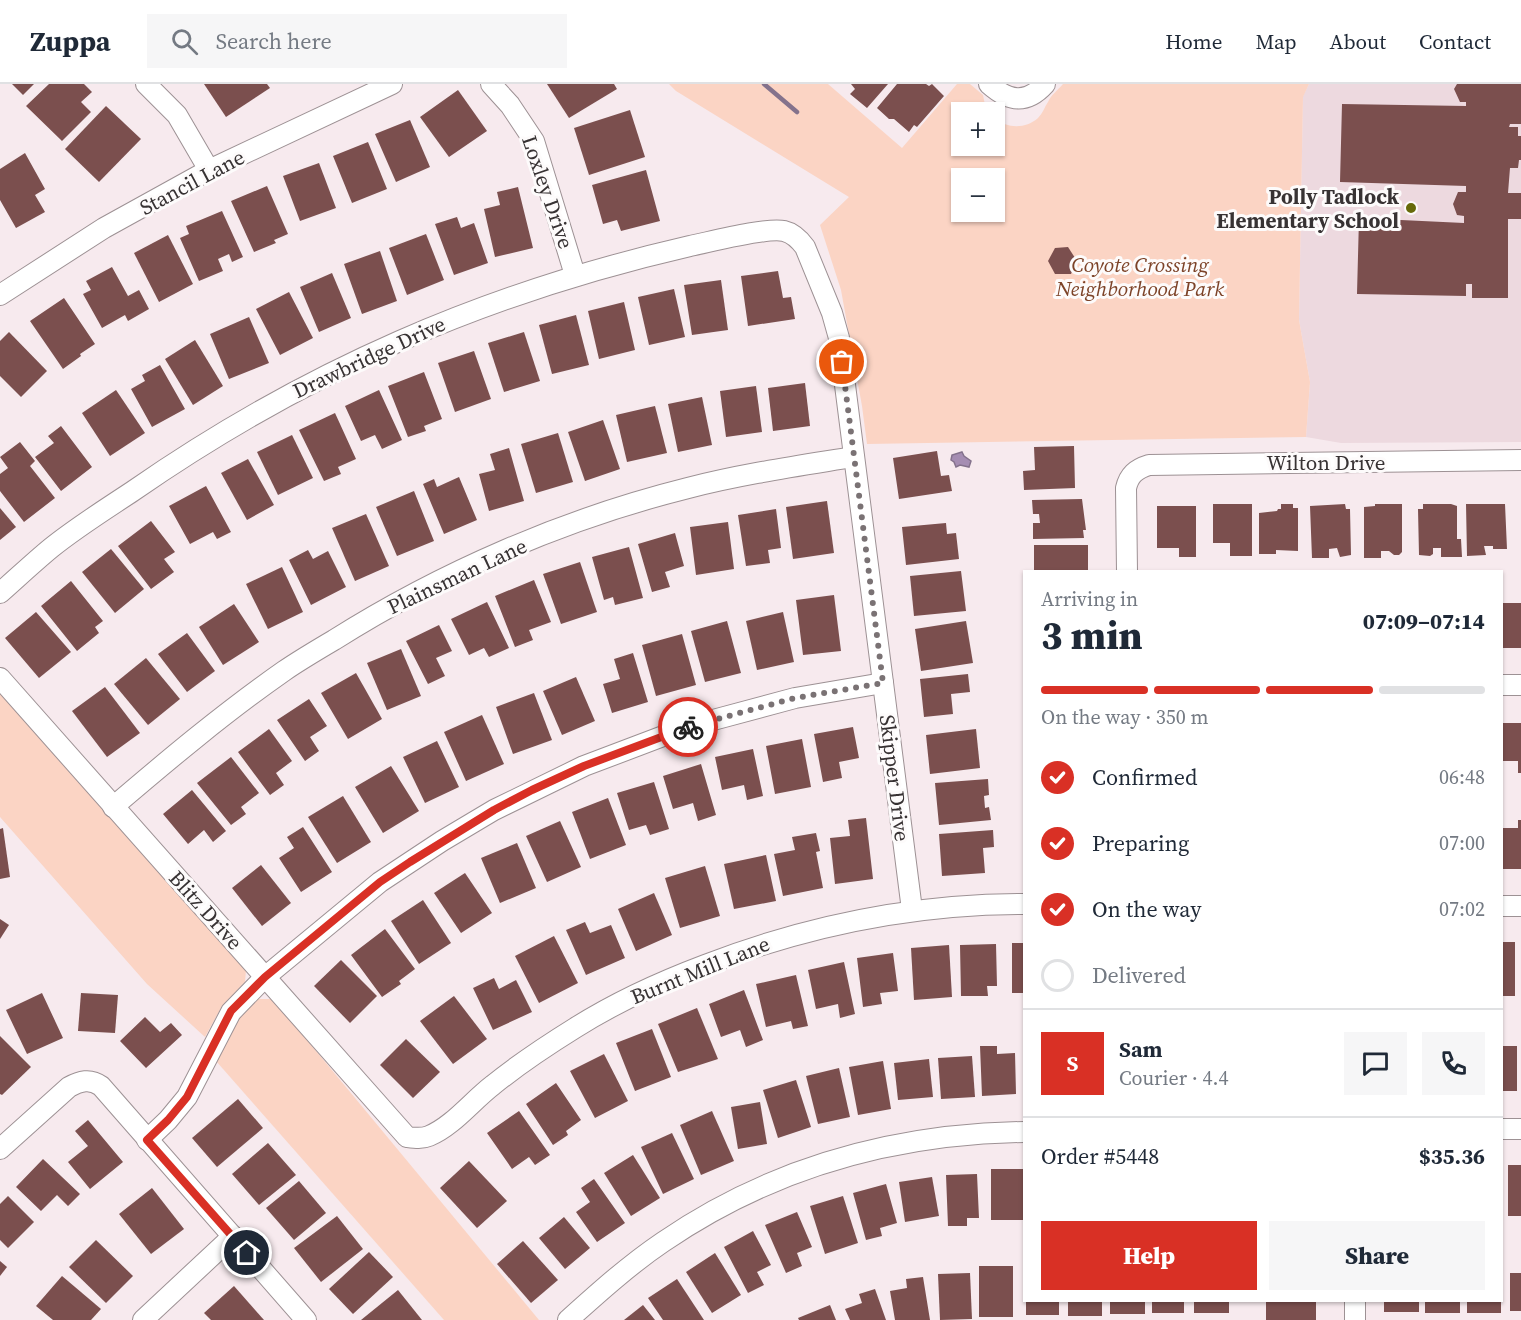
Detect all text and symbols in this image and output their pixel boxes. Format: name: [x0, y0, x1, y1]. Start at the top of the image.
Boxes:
search box: [147, 14, 567, 68]
text: Zuppa: [30, 22, 111, 60]
icon: search: [168, 25, 201, 58]
text: Search here: [216, 26, 332, 56]
text: Home: [1165, 27, 1223, 56]
text: Map: [1256, 27, 1297, 56]
text: About: [1330, 27, 1386, 56]
text: Contact: [1419, 27, 1491, 56]
map controls: [951, 102, 1005, 222]
button: +: [951, 102, 1005, 156]
street label: Loxley Drive: [515, 132, 581, 252]
street label: Stancil Lane: [134, 142, 250, 222]
button: −: [951, 168, 1005, 222]
place label: Polly Tadlock Elementary School: [1216, 182, 1399, 235]
marker: Polly Tadlock Elementary School: [1404, 201, 1418, 215]
park label: Coyote Crossing Neighborhood Park: [1055, 250, 1224, 303]
street label: Drawbridge Drive: [288, 309, 450, 405]
pin: [816, 336, 867, 387]
icon: bag: [825, 345, 858, 378]
street label: Wilton Drive: [1267, 448, 1385, 477]
street label: Plainsman Lane: [383, 531, 531, 621]
text: Arriving in: [1041, 585, 1138, 613]
text: 07:09–07:14: [1363, 606, 1485, 636]
text: 3 min: [1041, 609, 1143, 662]
courier: [658, 697, 718, 757]
text: On the way · 350 m: [1041, 703, 1208, 731]
icon: bike: [672, 711, 705, 744]
street label: Skipper Drive: [873, 713, 917, 843]
icon: check: [1041, 761, 1074, 794]
text: Confirmed: [1092, 762, 1197, 792]
text: 06:48: [1439, 763, 1485, 791]
icon: check: [1041, 827, 1074, 860]
text: Preparing: [1092, 828, 1189, 858]
text: 07:00: [1439, 829, 1485, 857]
street label: Blitz Drive: [163, 864, 249, 956]
icon: check: [1041, 893, 1074, 926]
text: On the way: [1092, 894, 1201, 924]
text: 07:02: [1439, 895, 1485, 923]
street label: Burnt Mill Lane: [626, 929, 774, 1011]
text: Delivered: [1092, 960, 1186, 990]
button: chat: [1344, 1032, 1407, 1095]
button: phone: [1422, 1032, 1485, 1095]
text: Sam: [1119, 1034, 1163, 1064]
text: S: [1067, 1048, 1078, 1078]
text: Courier · 4.4: [1119, 1064, 1228, 1092]
text: Order #5448: [1041, 1141, 1159, 1171]
text: $35.36: [1419, 1141, 1485, 1171]
button: Help: [1041, 1221, 1257, 1290]
button: Share: [1269, 1221, 1485, 1290]
pin: [221, 1227, 272, 1278]
icon: home: [230, 1236, 263, 1269]

